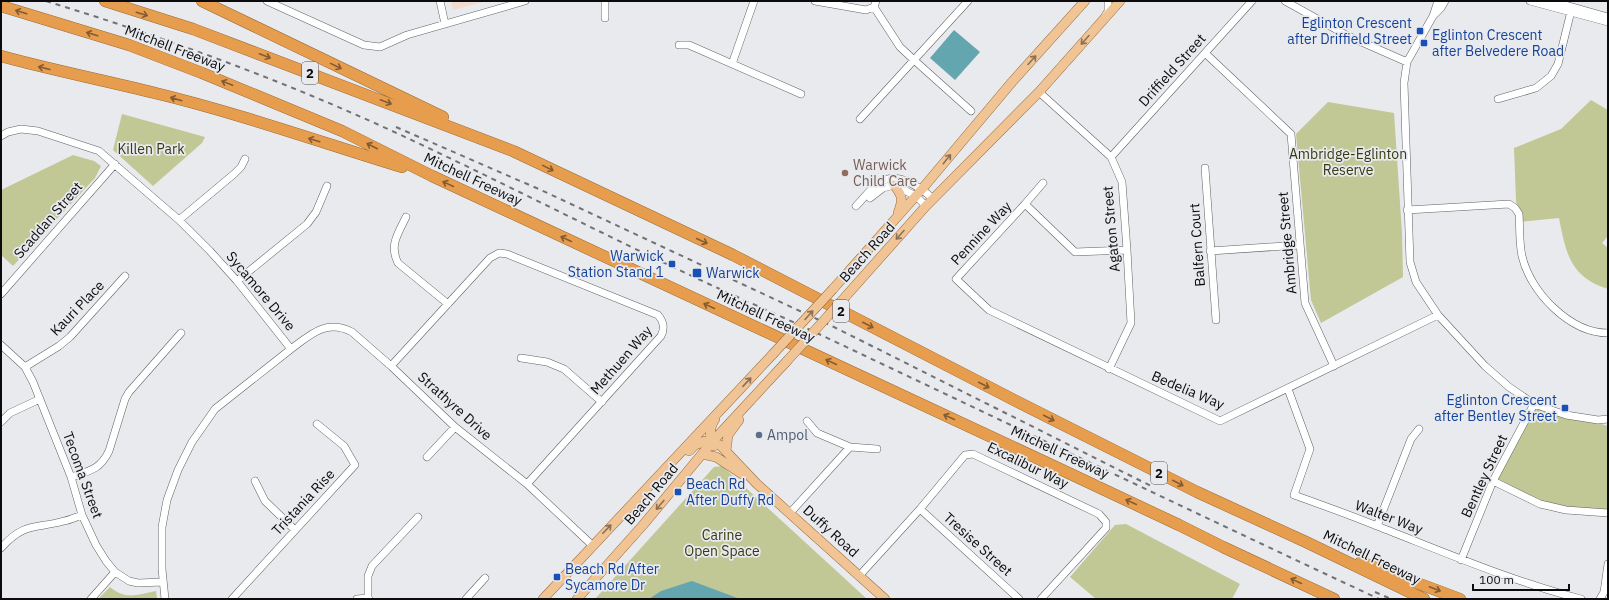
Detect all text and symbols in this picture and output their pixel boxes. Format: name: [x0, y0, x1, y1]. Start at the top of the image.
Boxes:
one-way arrow: [14, 8, 27, 15]
one-way arrow: [135, 11, 148, 18]
place label: Eglinton Crescent after Driffield Street: [1287, 14, 1412, 48]
street label: Mitchell Freeway: [122, 21, 228, 75]
marker: Eglinton Crescent after Driffield Street: [1415, 26, 1425, 36]
place label: Eglinton Crescent after Belvedere Road: [1432, 26, 1564, 60]
one-way arrow: [86, 30, 99, 37]
street label: Driffield Street: [1135, 30, 1209, 110]
one-way arrow: [1081, 35, 1090, 45]
marker: Eglinton Crescent after Belvedere Road: [1419, 38, 1429, 48]
one-way arrow: [258, 53, 270, 61]
one-way arrow: [1027, 55, 1036, 65]
road number: 2: [302, 62, 318, 84]
one-way arrow: [38, 63, 51, 71]
one-way arrow: [330, 63, 342, 70]
one-way arrow: [221, 79, 233, 87]
one-way arrow: [170, 95, 183, 102]
one-way arrow: [380, 99, 392, 107]
one-way arrow: [308, 136, 321, 143]
park label: Killen Park: [117, 140, 185, 158]
one-way arrow: [366, 142, 378, 149]
park label: Ambridge-Eglinton Reserve: [1289, 145, 1407, 179]
street label: Mitchell Freeway: [421, 148, 525, 210]
one-way arrow: [943, 153, 952, 164]
place label: Warwick Child Care: [853, 156, 918, 190]
one-way arrow: [542, 165, 554, 172]
marker: Warwick Child Care: [840, 168, 850, 178]
street label: Scaddan Street: [10, 178, 86, 262]
one-way arrow: [443, 180, 455, 187]
street label: Agaton Street: [1098, 185, 1124, 273]
street label: Ambridge Street: [1274, 191, 1300, 295]
street label: Pennine Way: [947, 197, 1015, 269]
street label: Balfern Court: [1185, 203, 1209, 287]
street label: Beach Road: [835, 218, 899, 286]
one-way arrow: [895, 230, 905, 240]
one-way arrow: [560, 235, 572, 242]
one-way arrow: [696, 238, 708, 245]
place label: Warwick Station Stand 1: [568, 247, 665, 281]
street label: Sycamore Drive: [223, 248, 300, 335]
marker: Warwick Station Stand 1: [667, 259, 677, 269]
place label: Warwick: [706, 264, 760, 282]
marker: Warwick: [691, 267, 703, 279]
street label: Kauri Place: [46, 276, 108, 340]
street label: Mitchell Freeway: [714, 285, 818, 347]
road number: 2: [833, 300, 849, 322]
one-way arrow: [704, 302, 716, 309]
one-way arrow: [804, 310, 814, 320]
street label: Methuen Way: [586, 322, 656, 398]
one-way arrow: [862, 322, 874, 329]
one-way arrow: [825, 358, 837, 365]
street label: Bedelia Way: [1149, 367, 1227, 413]
street label: Strathyre Drive: [414, 368, 496, 444]
one-way arrow: [742, 377, 752, 387]
one-way arrow: [977, 381, 989, 389]
place label: Eglinton Crescent after Bentley Street: [1434, 391, 1557, 425]
marker: Eglinton Crescent after Bentley Street: [1560, 403, 1570, 413]
one-way arrow: [943, 413, 955, 420]
one-way arrow: [1043, 415, 1055, 422]
street label: Mitchell Freeway: [1008, 421, 1112, 483]
place label: Ampol: [767, 426, 808, 444]
street label: Tecoma Street: [59, 429, 107, 521]
marker: Ampol: [754, 430, 764, 440]
street label: Bentley Street: [1457, 431, 1511, 521]
street label: Excalibur Way: [984, 438, 1072, 492]
street label: Beach Road: [620, 460, 682, 528]
road number: 2: [1151, 462, 1167, 484]
street label: Tristania Rise: [268, 465, 339, 539]
place label: Beach Rd After Duffy Rd: [686, 475, 774, 509]
one-way arrow: [1171, 479, 1183, 487]
marker: Beach Rd After Duffy Rd: [673, 487, 683, 497]
street label: Walter Way: [1353, 496, 1425, 538]
one-way arrow: [1126, 498, 1138, 505]
one-way arrow: [656, 499, 665, 510]
street label: Duffy Road: [799, 501, 863, 561]
street label: Tresise Street: [940, 508, 1016, 580]
one-way arrow: [602, 524, 612, 534]
park label: Carine Open Space: [684, 526, 760, 560]
street label: Mitchell Freeway: [1320, 526, 1424, 588]
place label: Beach Rd After Sycamore Dr: [565, 560, 659, 594]
scale bar: [1473, 566, 1569, 592]
marker: Beach Rd After Sycamore Dr: [552, 572, 562, 582]
text: 100 m: [1479, 572, 1514, 587]
one-way arrow: [1290, 577, 1302, 584]
one-way arrow: [1428, 586, 1440, 594]

